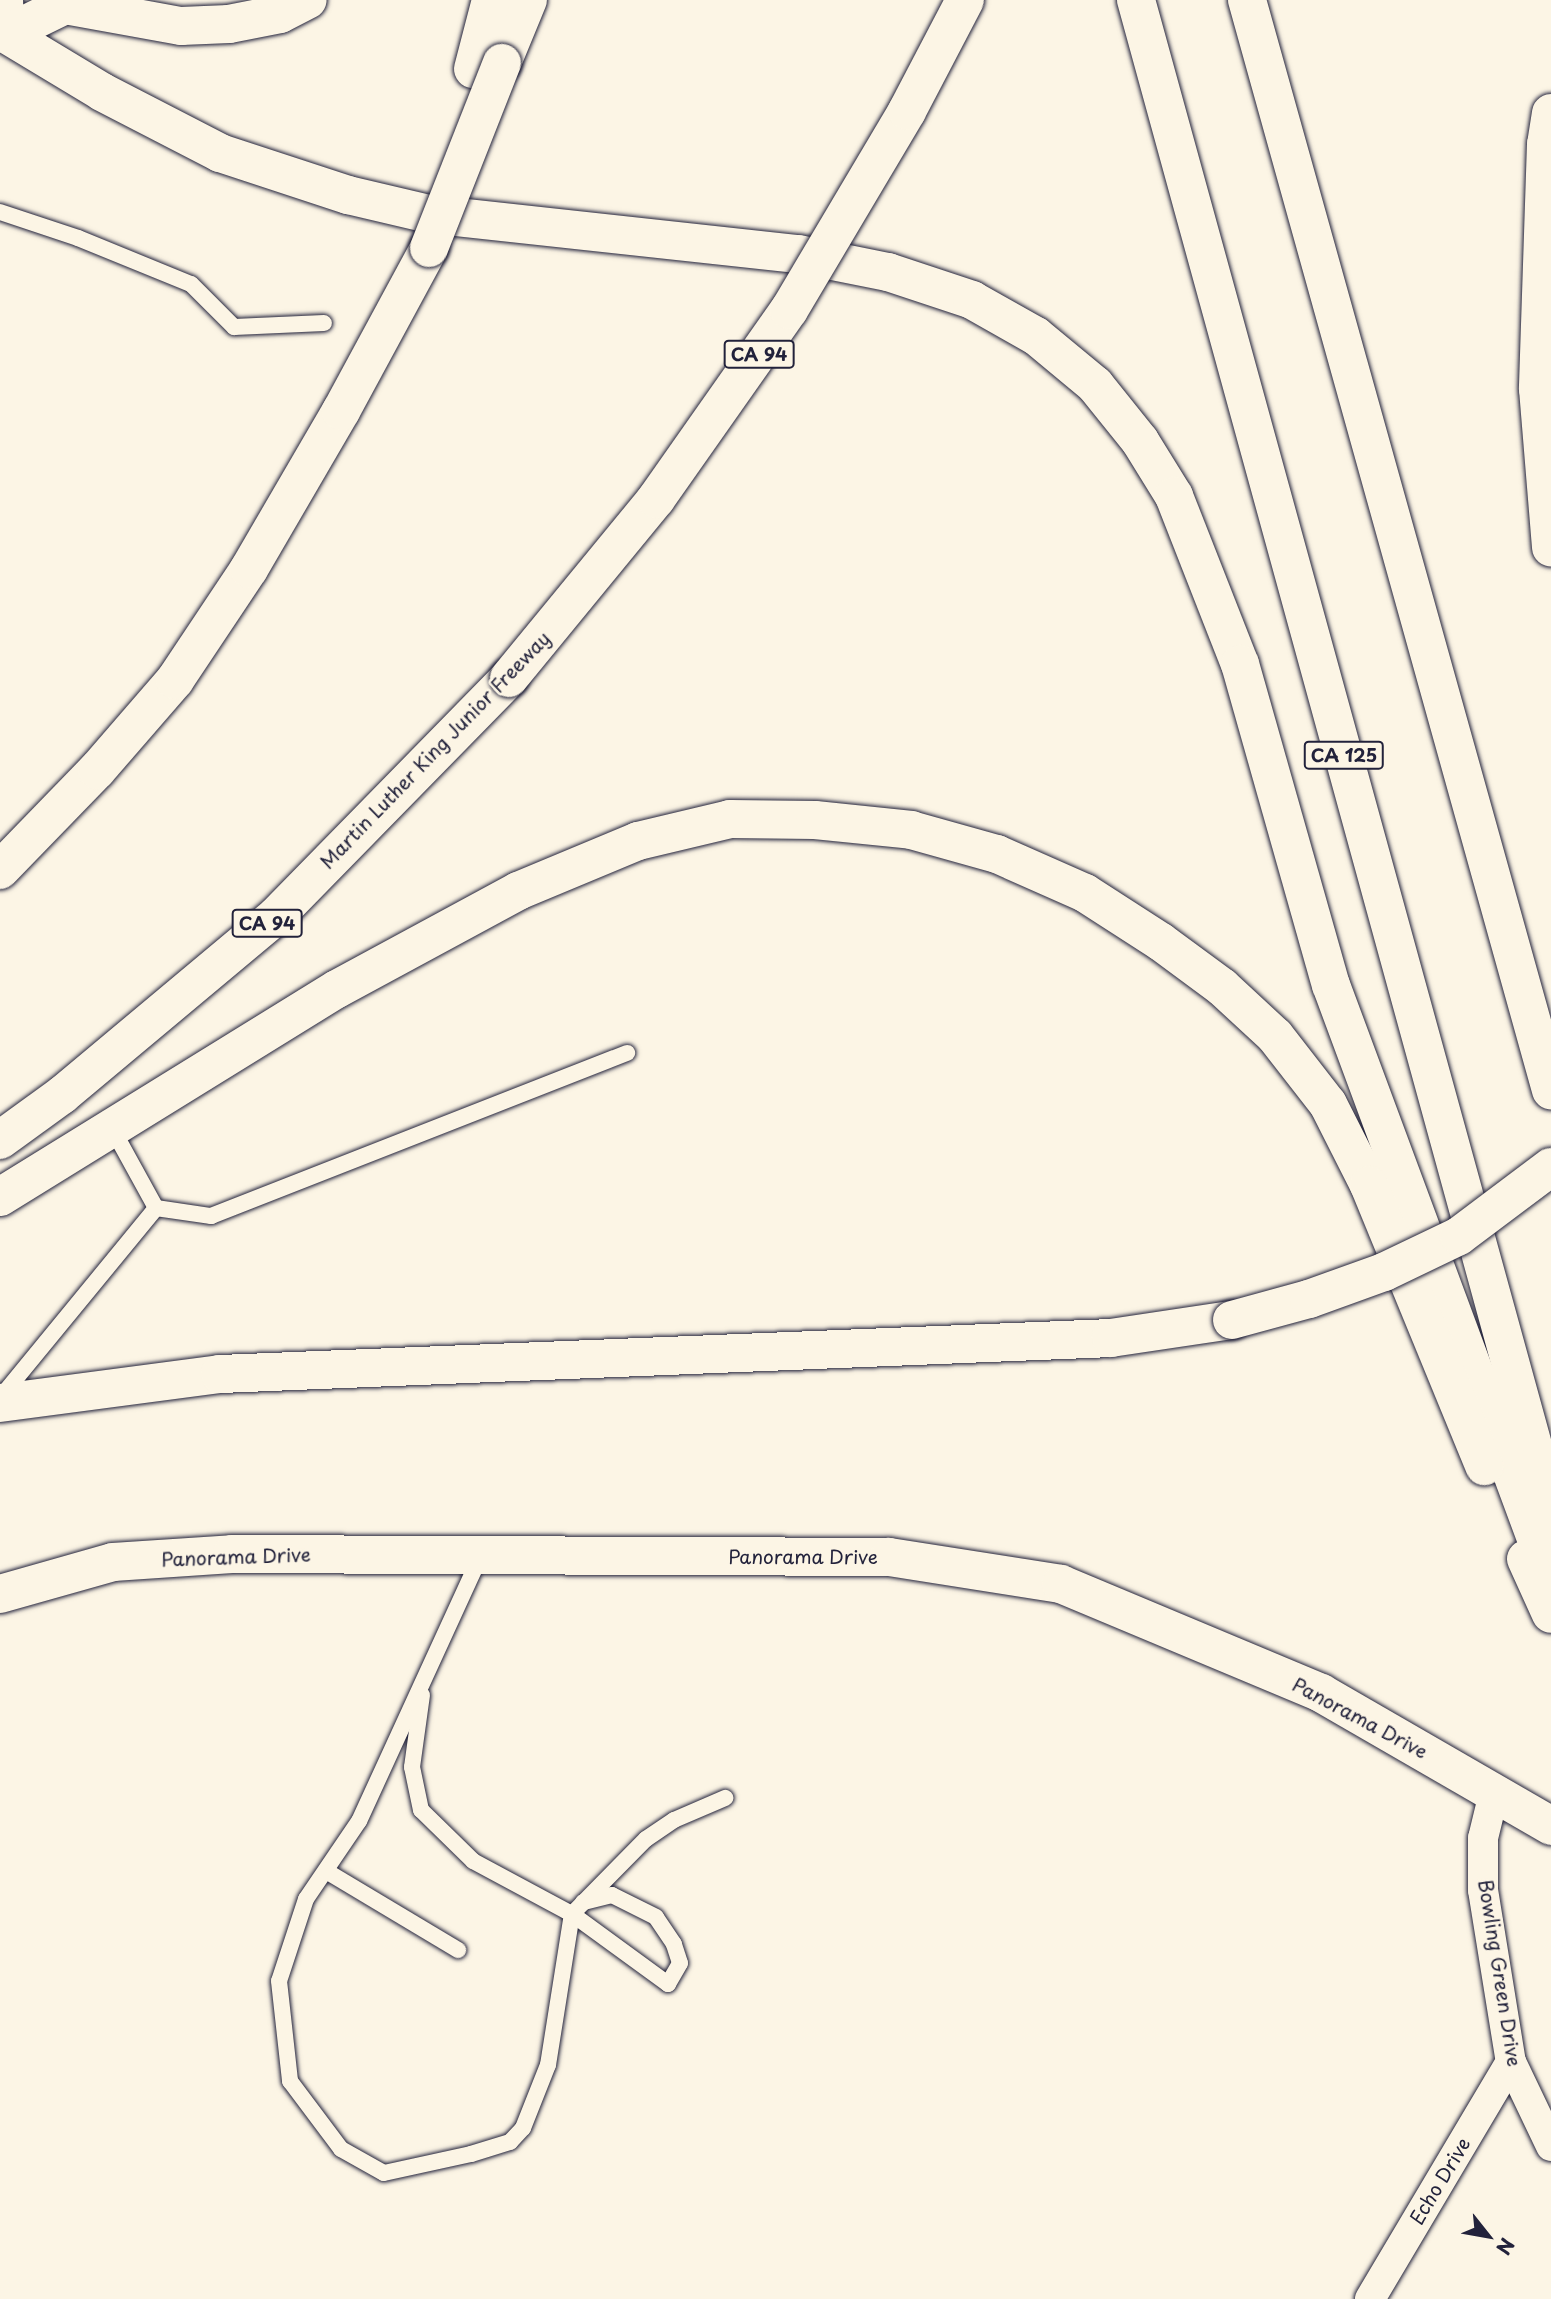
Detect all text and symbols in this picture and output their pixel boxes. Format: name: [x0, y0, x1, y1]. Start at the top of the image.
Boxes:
road number: CA 94: [722, 340, 796, 368]
street label: Martin Luther King Junior Freeway: [315, 626, 555, 874]
road number: CA 125: [1304, 740, 1384, 770]
road number: CA 94: [230, 908, 304, 938]
street label: Panorama Drive: [161, 1543, 311, 1571]
street label: Panorama Drive: [728, 1546, 878, 1568]
street label: Panorama Drive: [1288, 1673, 1432, 1763]
street label: Bowling Green Drive: [1474, 1877, 1526, 2069]
street label: Echo Drive: [1405, 2133, 1475, 2229]
north arrow: [1453, 2201, 1523, 2271]
text: N: [1490, 2233, 1522, 2260]

